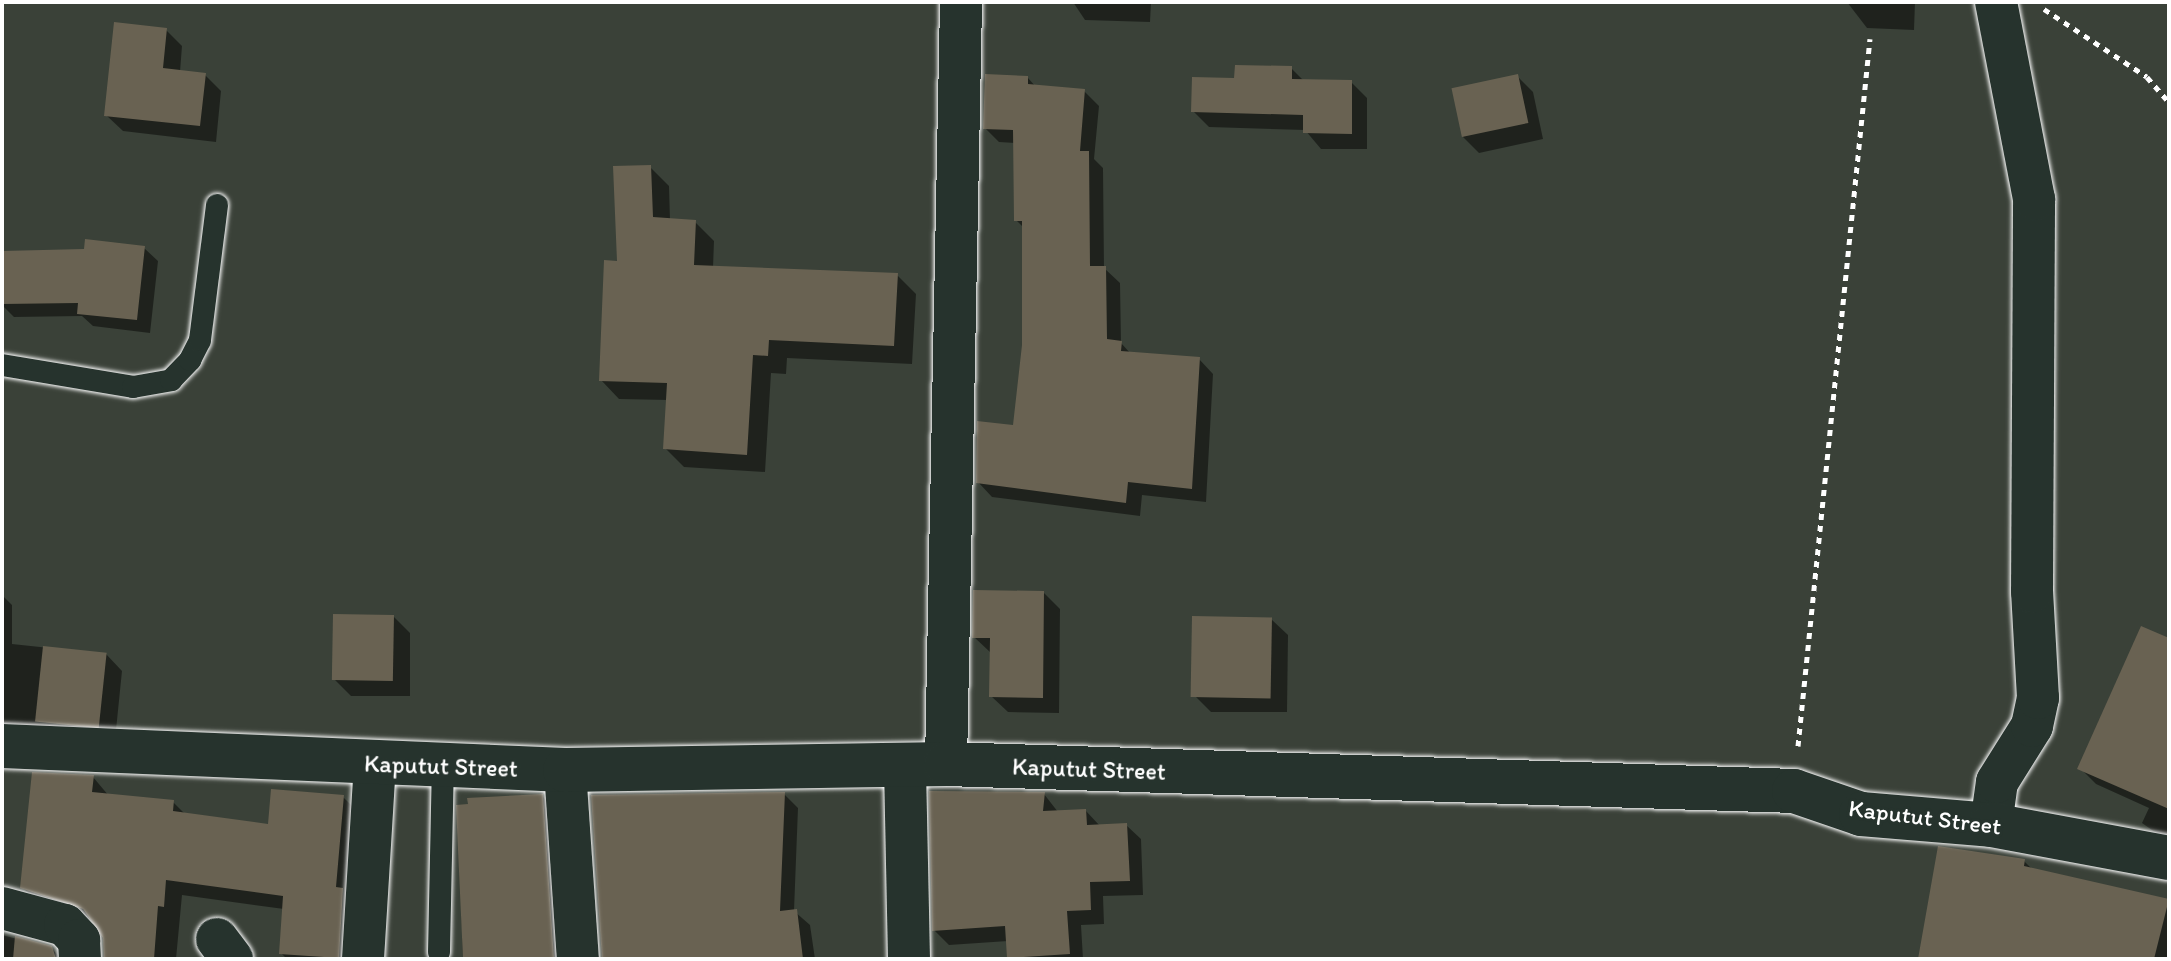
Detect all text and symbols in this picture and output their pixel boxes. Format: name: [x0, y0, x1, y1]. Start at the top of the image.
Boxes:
street label: Kaputut Street: [364, 749, 518, 783]
street label: Kaputut Street: [1012, 752, 1166, 786]
street label: Kaputut Street: [1847, 793, 2003, 841]

